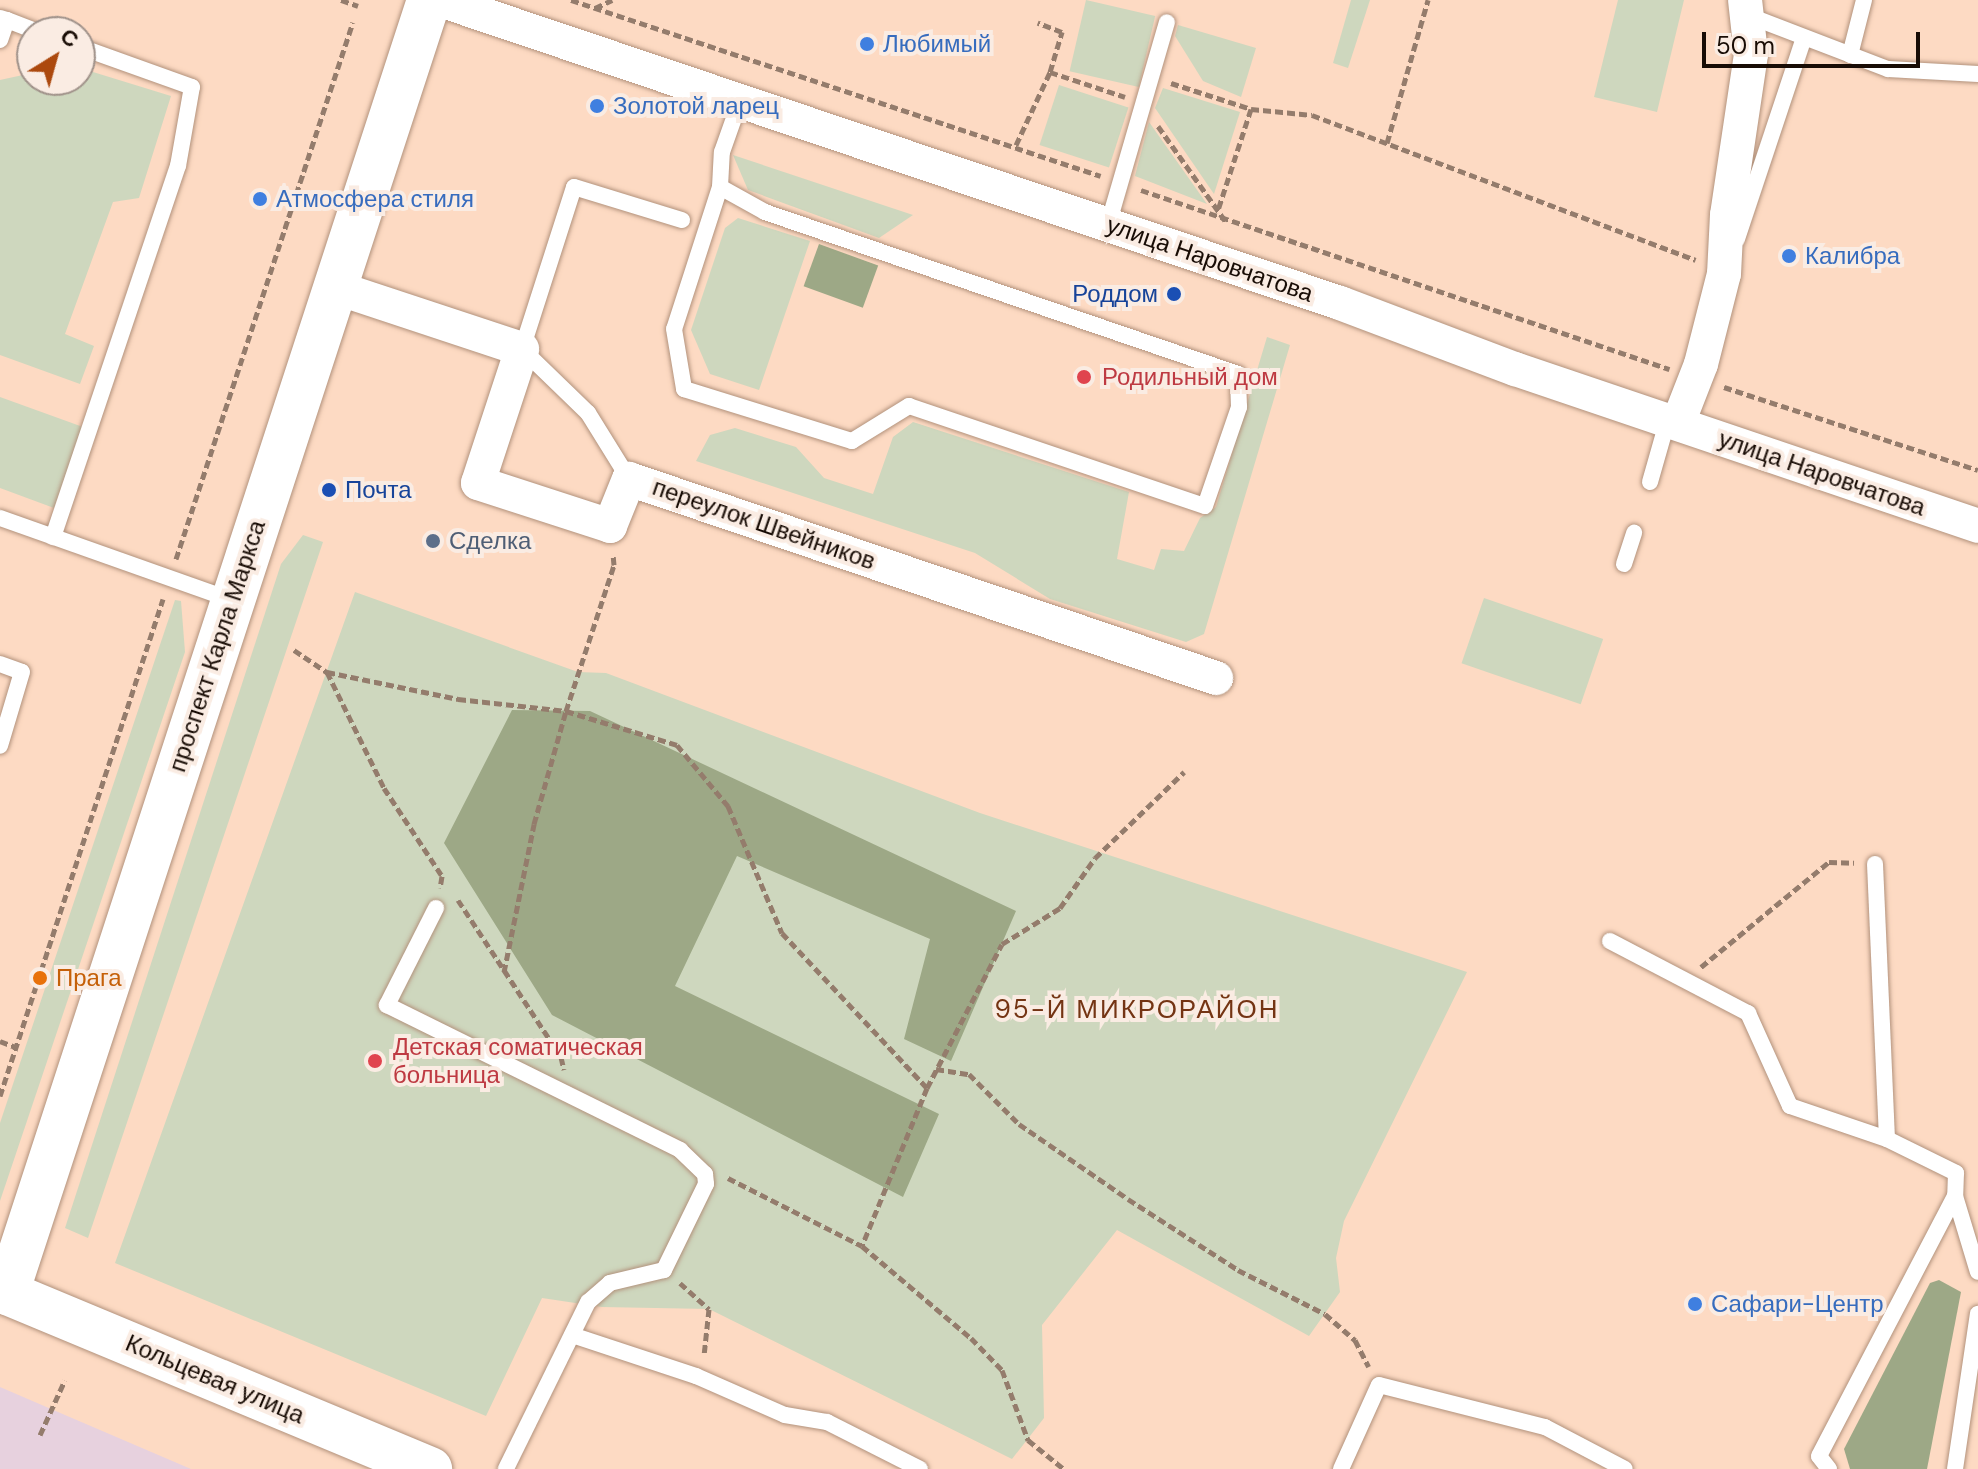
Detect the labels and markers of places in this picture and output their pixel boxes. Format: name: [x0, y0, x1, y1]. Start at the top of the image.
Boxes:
place label: Любимый: [883, 30, 991, 58]
marker: Любимый: [858, 35, 876, 53]
place label: Золотой ларец: [613, 92, 779, 120]
marker: Золотой ларец: [588, 97, 606, 115]
place label: Атмосфера стиля: [276, 185, 474, 213]
marker: Атмосфера стиля: [251, 190, 269, 208]
place label: Калибра: [1805, 242, 1900, 270]
marker: Калибра: [1780, 247, 1798, 265]
place label: Роддом: [1072, 280, 1158, 308]
marker: Роддом: [1165, 285, 1183, 303]
place label: Родильный дом: [1102, 363, 1278, 391]
marker: Родильный дом: [1073, 366, 1095, 388]
place label: Почта: [345, 476, 412, 504]
marker: Почта: [320, 481, 338, 499]
place label: Сделка: [449, 527, 531, 555]
marker: Сделка: [424, 532, 442, 550]
place label: Прага: [56, 964, 122, 992]
marker: Прага: [31, 969, 49, 987]
place label: Детская соматическая больница: [393, 1033, 643, 1089]
marker: Детская соматическая больница: [364, 1050, 386, 1072]
place label: Сафари-Центр: [1711, 1290, 1883, 1318]
marker: Сафари-Центр: [1686, 1295, 1704, 1313]

